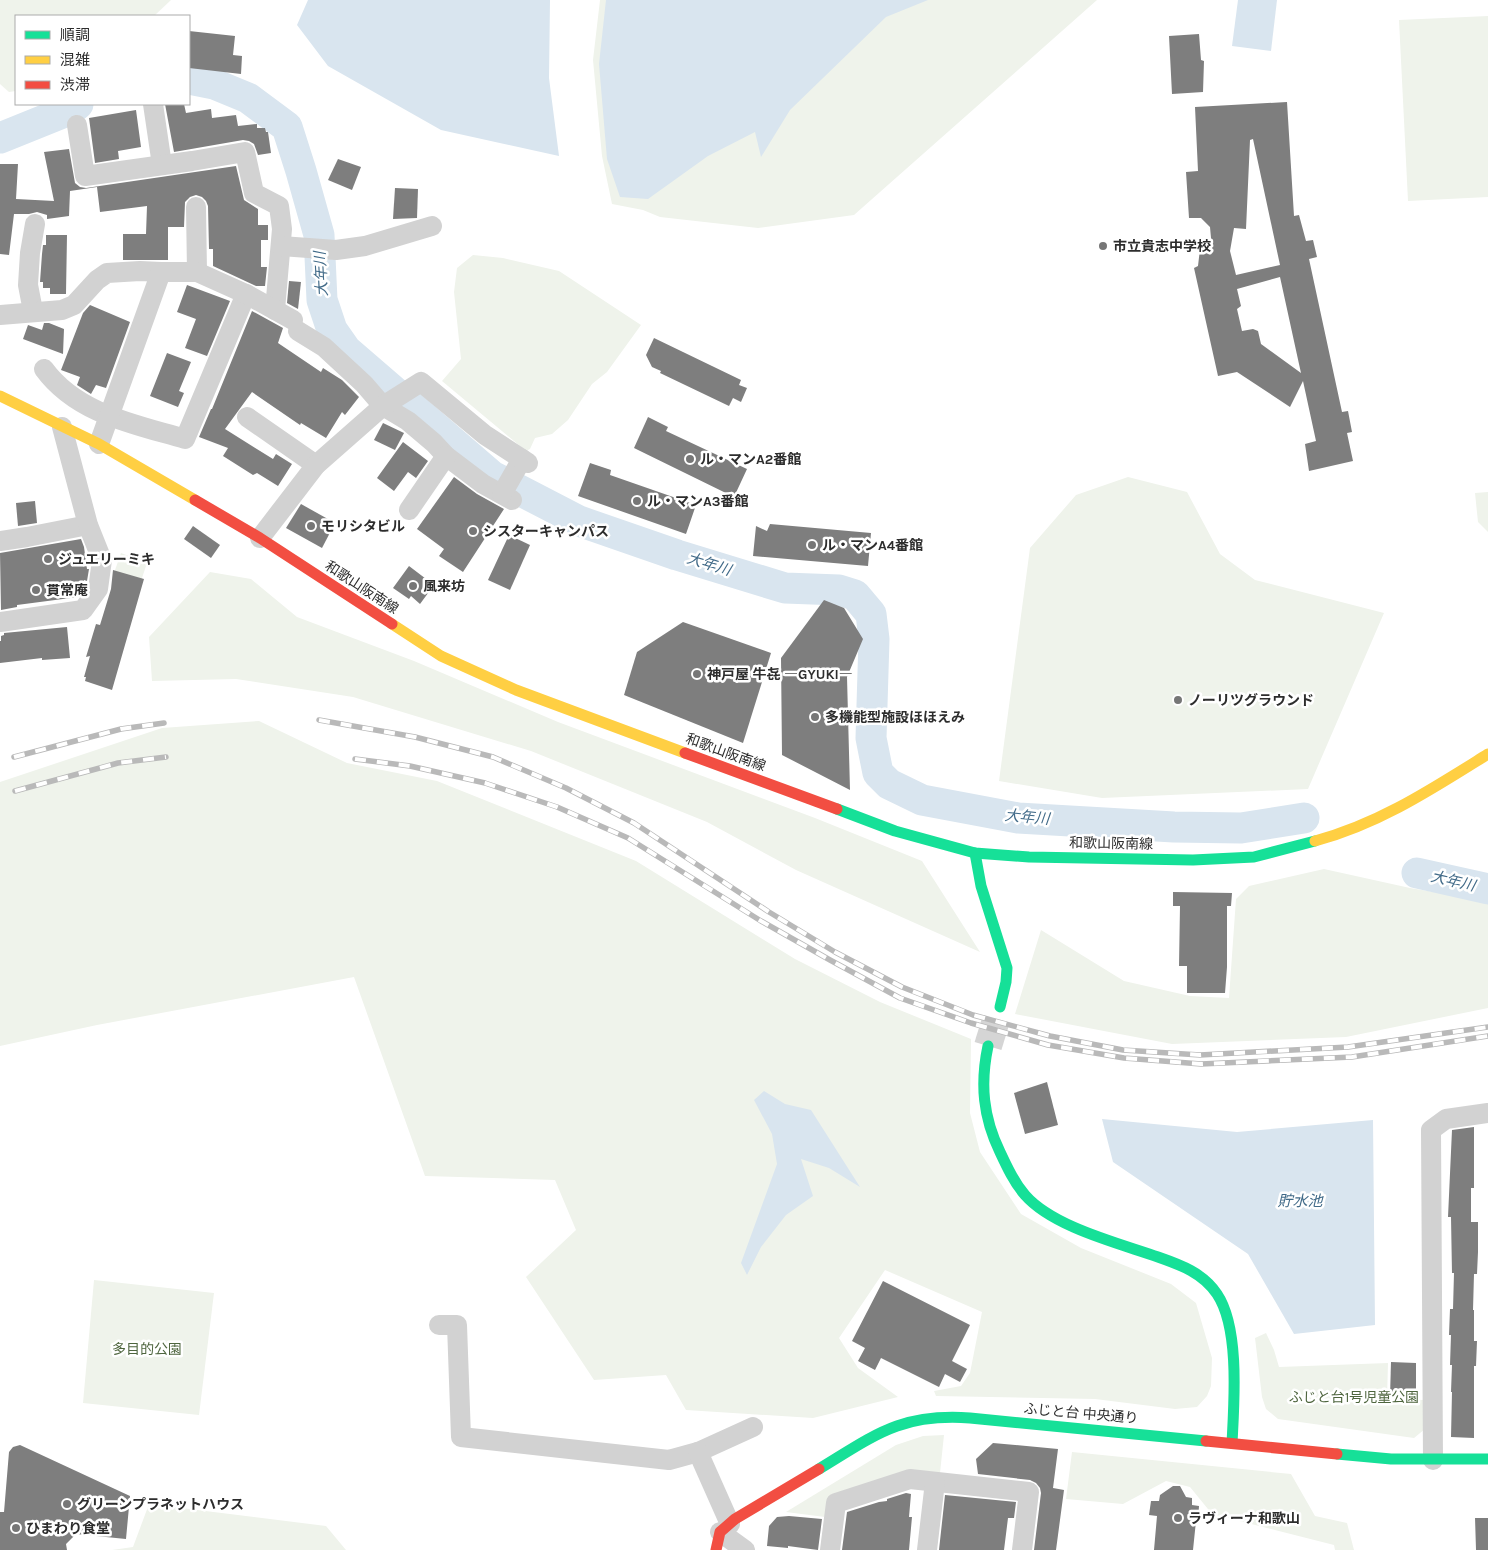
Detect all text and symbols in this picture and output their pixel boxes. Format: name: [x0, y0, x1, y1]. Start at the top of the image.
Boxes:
legend: [15, 15, 190, 105]
text: 順調: [60, 26, 90, 44]
text: 混雑: [60, 51, 90, 69]
text: 渋滞: [60, 76, 90, 94]
place label: 市立貴志中学校: [1113, 238, 1211, 255]
marker: 市立貴志中学校: [1097, 240, 1109, 252]
water label: 大年川: [311, 249, 331, 297]
place label: ル・マンA2番館: [700, 451, 801, 468]
marker: ル・マンA2番館: [684, 453, 696, 465]
place label: ル・マンA3番館: [647, 493, 748, 510]
marker: ル・マンA3番館: [631, 495, 643, 507]
place label: モリシタビル: [321, 518, 405, 535]
marker: モリシタビル: [305, 520, 317, 532]
place label: シスターキャンパス: [483, 523, 609, 540]
marker: シスターキャンパス: [467, 525, 479, 537]
place label: ル・マンA4番館: [822, 537, 923, 554]
marker: ル・マンA4番館: [806, 539, 818, 551]
water label: 大年川: [685, 549, 735, 580]
place label: ジュエリーミキ: [58, 551, 155, 568]
marker: ジュエリーミキ: [42, 553, 54, 565]
street label: 和歌山阪南線: [322, 557, 402, 617]
place label: 風来坊: [423, 578, 465, 595]
marker: 風来坊: [407, 580, 419, 592]
place label: 貫常庵: [46, 582, 88, 599]
marker: 貫常庵: [30, 584, 42, 596]
place label: 神戸屋 牛㐂 ―GYUKI―: [707, 666, 853, 683]
marker: 神戸屋 牛㐂 ―GYUKI―: [691, 668, 703, 680]
place label: ノーリツグラウンド: [1188, 692, 1314, 709]
marker: ノーリツグラウンド: [1172, 694, 1184, 706]
place label: 多機能型施設ほほえみ: [825, 709, 965, 726]
marker: 多機能型施設ほほえみ: [809, 711, 821, 723]
street label: 和歌山阪南線: [683, 730, 768, 775]
water label: 大年川: [1004, 806, 1052, 828]
street label: 和歌山阪南線: [1069, 834, 1153, 853]
water label: 大年川: [1429, 867, 1479, 895]
water label: 貯水池: [1277, 1192, 1324, 1210]
park label: 多目的公園: [112, 1341, 182, 1358]
park label: ふじと台1号児童公園: [1289, 1389, 1419, 1406]
street label: ふじと台 中央通り: [1023, 1400, 1139, 1427]
place label: グリーンプラネットハウス: [77, 1496, 244, 1513]
marker: グリーンプラネットハウス: [61, 1498, 73, 1510]
place label: ラヴィーナ和歌山: [1188, 1510, 1300, 1527]
marker: ラヴィーナ和歌山: [1172, 1512, 1184, 1524]
place label: ひまわり食堂: [26, 1520, 110, 1537]
marker: ひまわり食堂: [10, 1522, 22, 1534]

